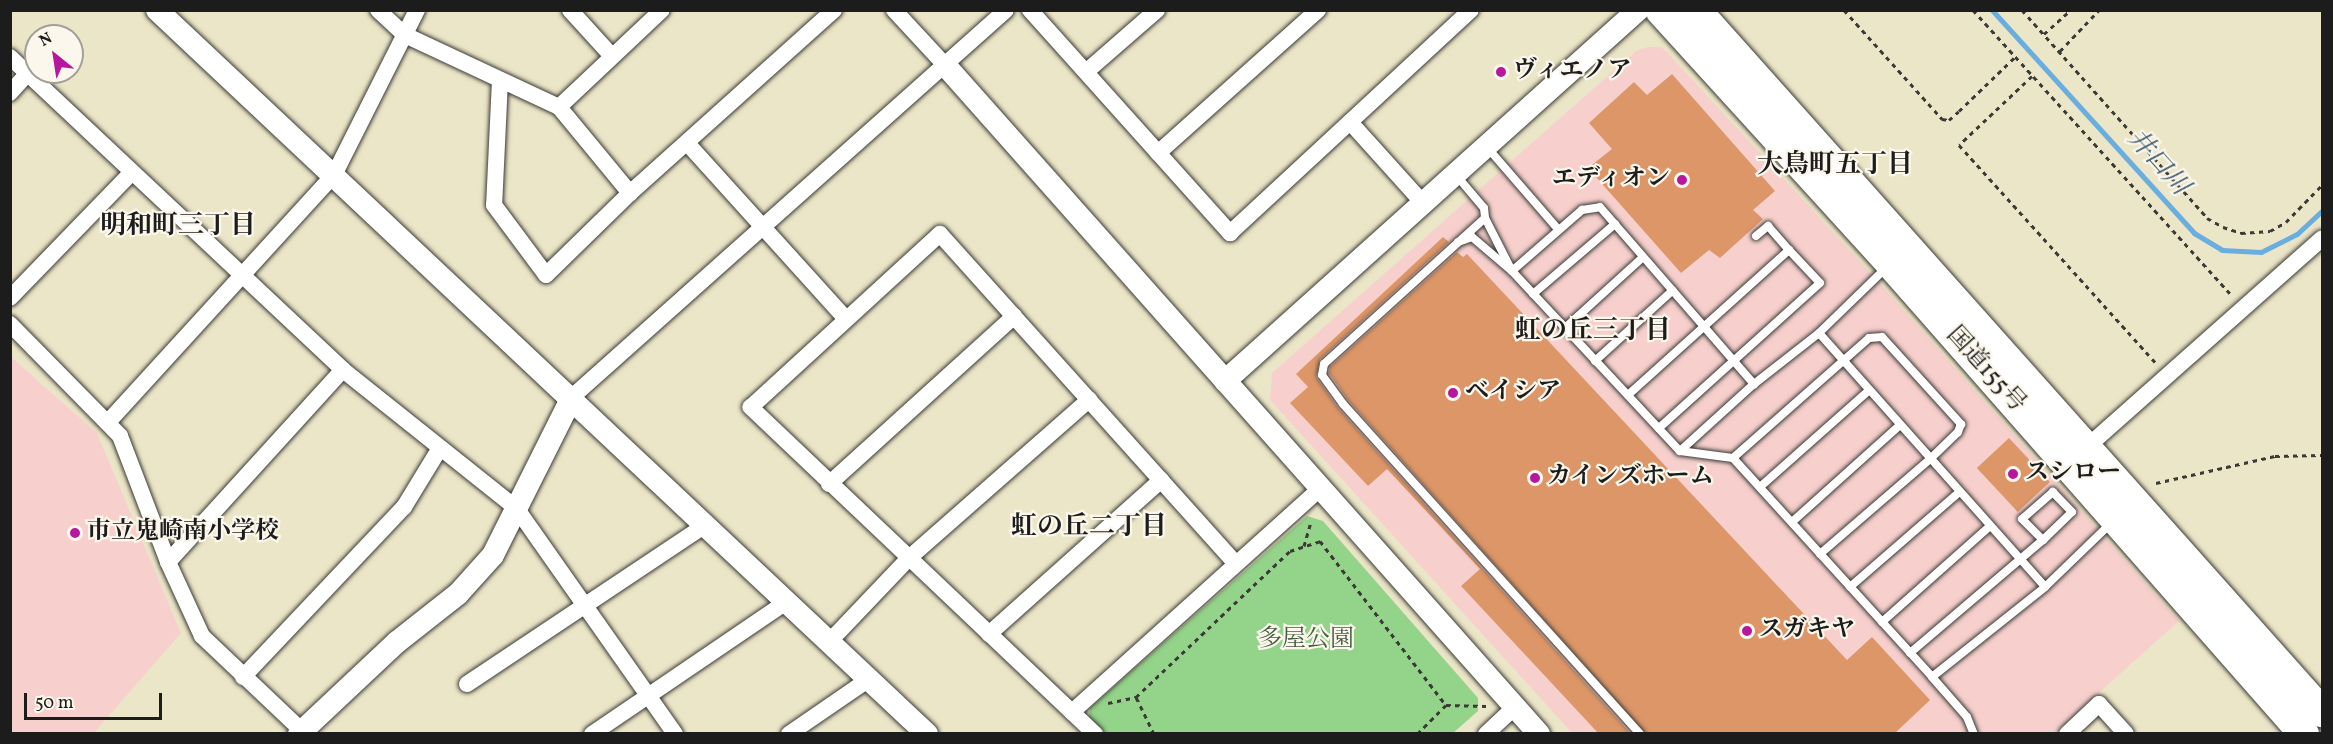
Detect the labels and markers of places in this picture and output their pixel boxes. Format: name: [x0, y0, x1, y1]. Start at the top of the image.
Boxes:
place label: ヴィエノア: [1513, 58, 1633, 86]
marker: ヴィエノア: [1494, 65, 1508, 79]
place label: エディオン: [1550, 166, 1670, 194]
marker: エディオン: [1675, 173, 1689, 187]
place label: ベイシア: [1465, 379, 1561, 407]
marker: ベイシア: [1446, 386, 1460, 400]
place label: スシロー: [2025, 460, 2121, 488]
place label: カインズホーム: [1547, 464, 1715, 492]
marker: スシロー: [2006, 467, 2020, 481]
marker: カインズホーム: [1528, 471, 1542, 485]
place label: 市立鬼崎南小学校: [87, 519, 279, 547]
marker: 市立鬼崎南小学校: [68, 526, 82, 540]
place label: スガキヤ: [1759, 617, 1855, 645]
marker: スガキヤ: [1740, 624, 1754, 638]

